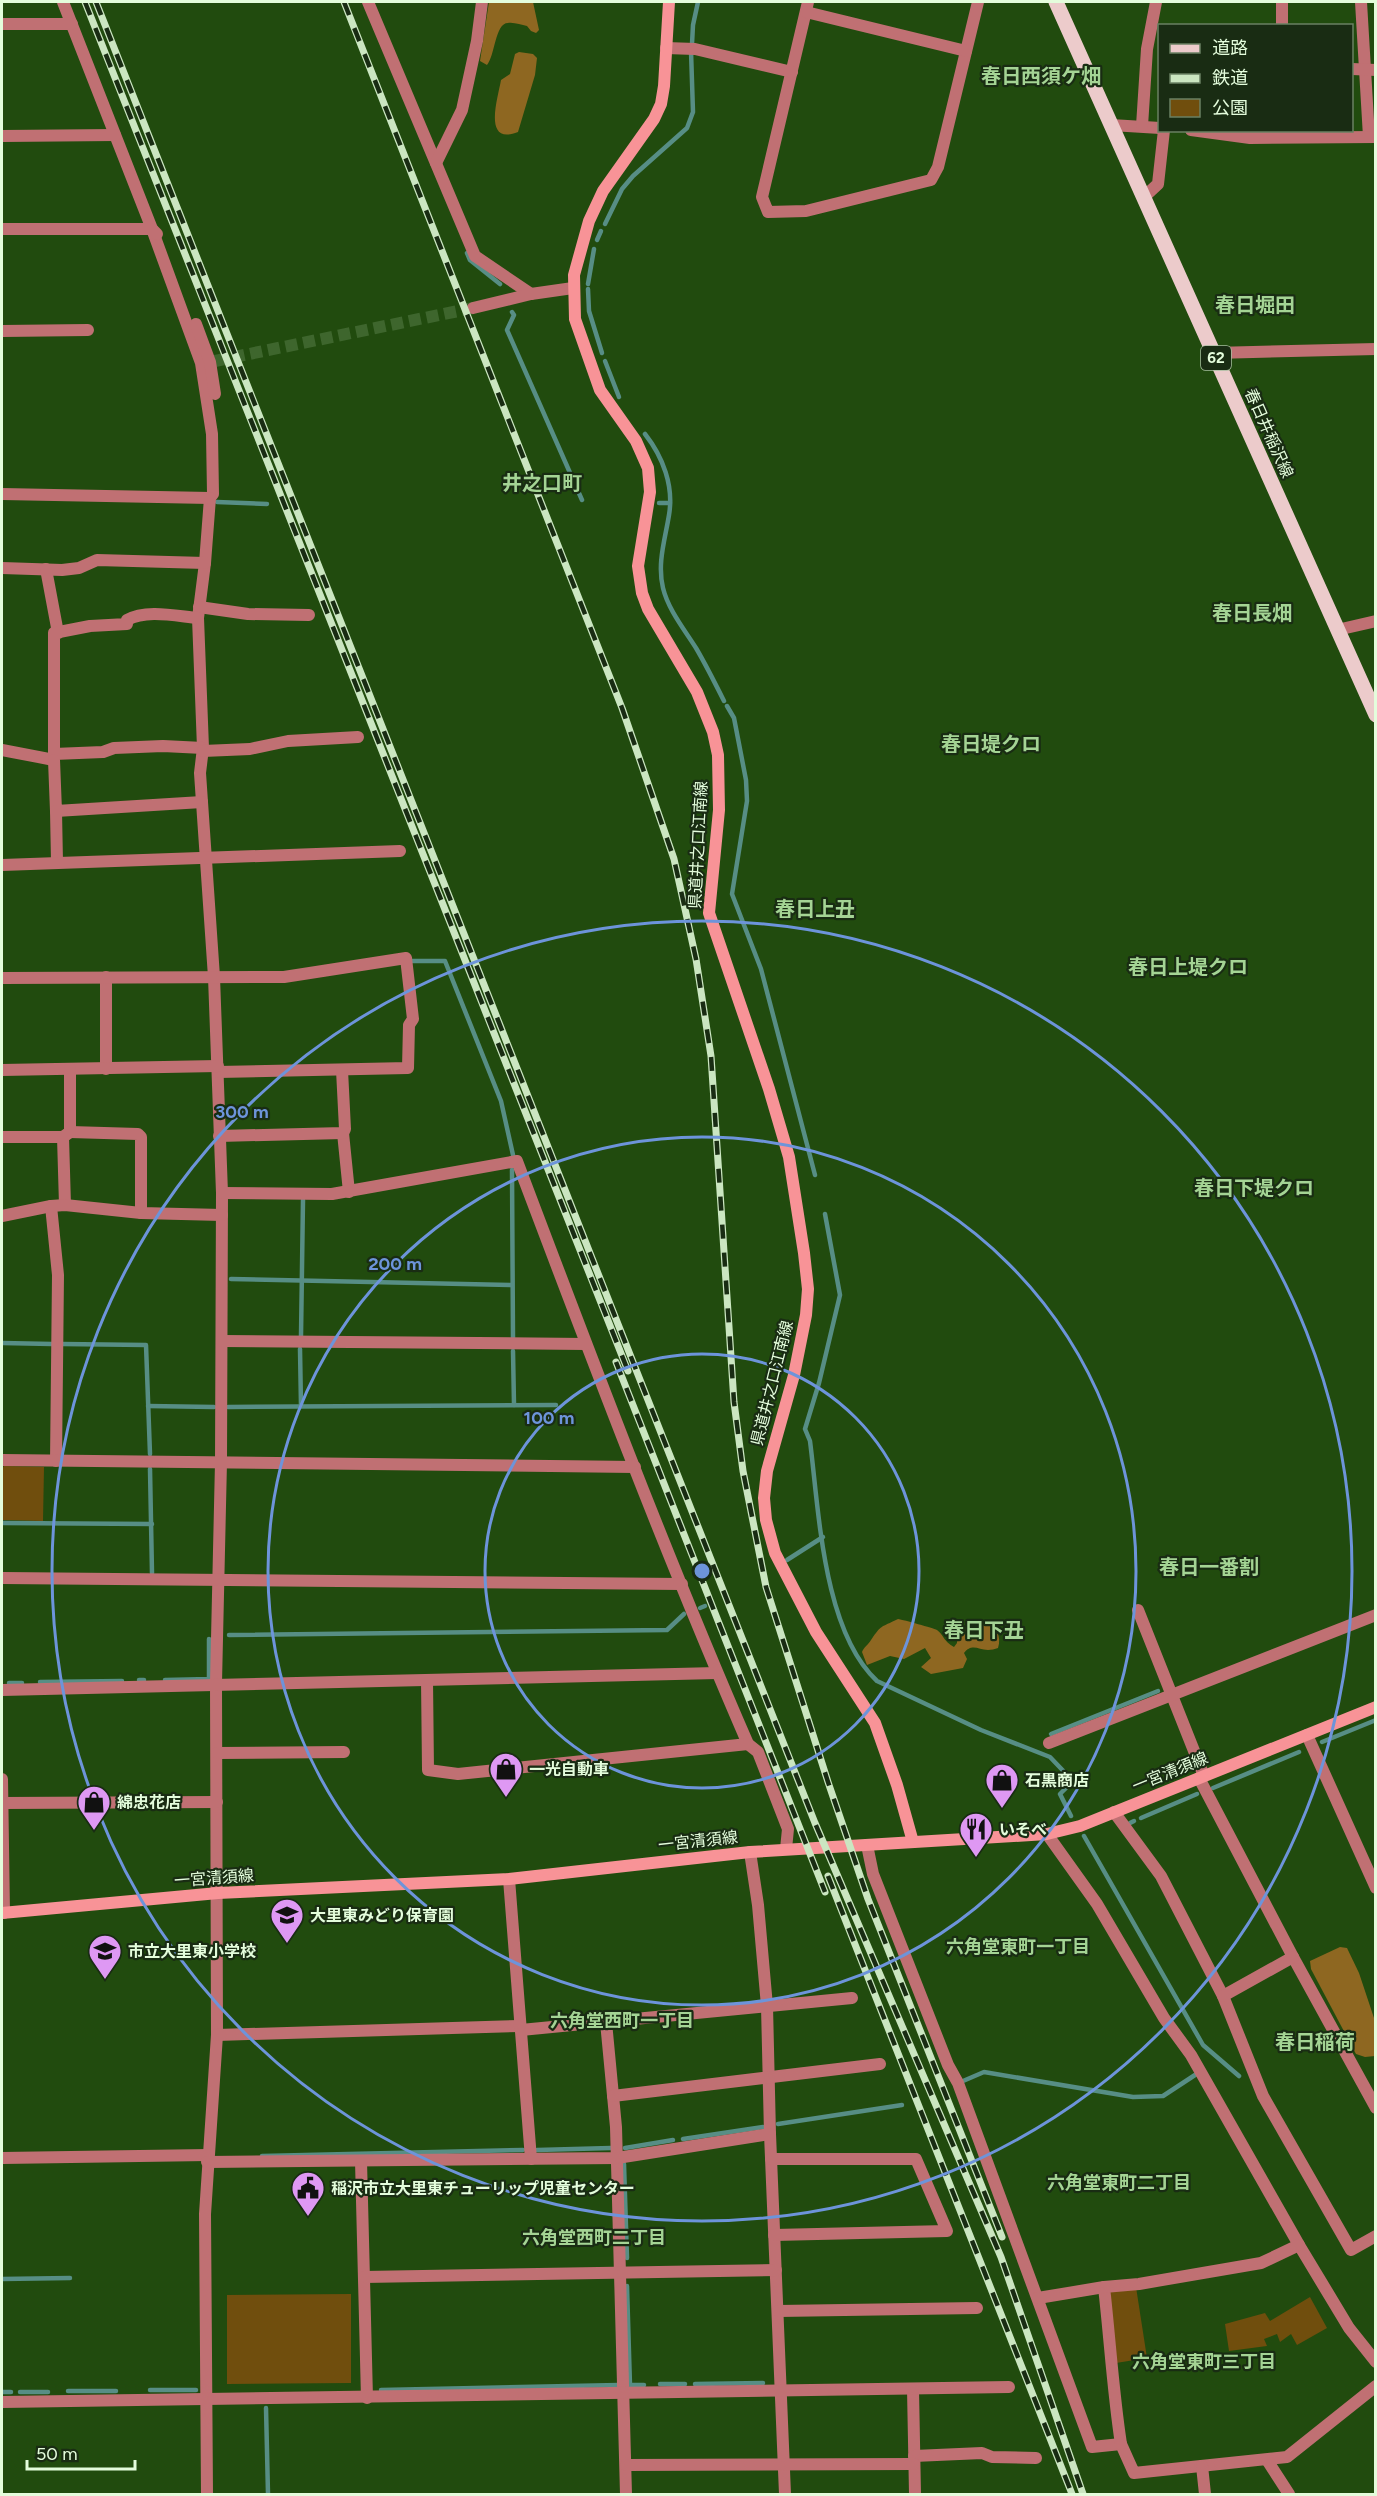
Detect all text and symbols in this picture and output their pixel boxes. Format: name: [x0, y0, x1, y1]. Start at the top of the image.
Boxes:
legend: [1158, 24, 1353, 132]
text: 道路: [1212, 37, 1248, 59]
district label: 春日西須ケ畑: [981, 64, 1101, 88]
text: 鉄道: [1212, 67, 1248, 89]
text: 公園: [1212, 97, 1248, 119]
district label: 春日堀田: [1215, 293, 1295, 317]
road number: 62: [1201, 346, 1231, 370]
street label: 春日井稲沢線: [1241, 385, 1297, 481]
district label: 井之口町: [502, 471, 582, 495]
district label: 春日長畑: [1212, 601, 1292, 625]
district label: 春日堤クロ: [941, 732, 1041, 756]
street label: 県道井之口江南線: [685, 781, 711, 909]
district label: 春日上丑: [775, 897, 855, 921]
district label: 春日上堤クロ: [1128, 955, 1248, 979]
text: 300 m: [215, 1101, 269, 1123]
district label: 春日下堤クロ: [1194, 1176, 1314, 1200]
text: 200 m: [368, 1253, 422, 1275]
street label: 県道井之口江南線: [747, 1319, 797, 1447]
text: 100 m: [524, 1407, 574, 1429]
district label: 春日一番割: [1159, 1555, 1259, 1579]
centre of rings: [692, 1561, 712, 1581]
district label: 春日下丑: [944, 1618, 1024, 1642]
street label: 一宮清須線: [1129, 1748, 1211, 1796]
shop icon: 一光自動車: [488, 1751, 524, 1798]
place label: 一光自動車: [529, 1760, 609, 1779]
shop icon: 石黒商店: [984, 1762, 1020, 1809]
place label: 石黒商店: [1025, 1771, 1089, 1790]
shop icon: 綿忠花店: [76, 1784, 112, 1831]
place label: 綿忠花店: [117, 1793, 181, 1812]
restaurant icon: いそべ: [958, 1811, 994, 1858]
place label: いそべ: [999, 1820, 1047, 1839]
street label: 一宮清須線: [657, 1827, 739, 1855]
street label: 一宮清須線: [173, 1866, 255, 1890]
school or university icon: 大里東みどり保育園: [269, 1897, 305, 1944]
place label: 大里東みどり保育園: [310, 1906, 454, 1925]
school or university icon: 市立大里東小学校: [87, 1933, 123, 1980]
district label: 六角堂東町一丁目: [946, 1936, 1090, 1958]
place label: 市立大里東小学校: [128, 1942, 256, 1961]
district label: 六角堂西町一丁目: [550, 2010, 694, 2032]
district label: 春日稲荷: [1275, 2030, 1355, 2054]
public building icon: 稲沢市立大里東チューリップ児童センター: [290, 2170, 326, 2217]
district label: 六角堂東町二丁目: [1047, 2172, 1191, 2194]
place label: 稲沢市立大里東チューリップ児童センター: [331, 2179, 635, 2198]
district label: 六角堂西町二丁目: [522, 2227, 666, 2249]
district label: 六角堂東町三丁目: [1132, 2351, 1276, 2373]
scale bar: [27, 2433, 135, 2471]
text: 50 m: [36, 2443, 78, 2465]

